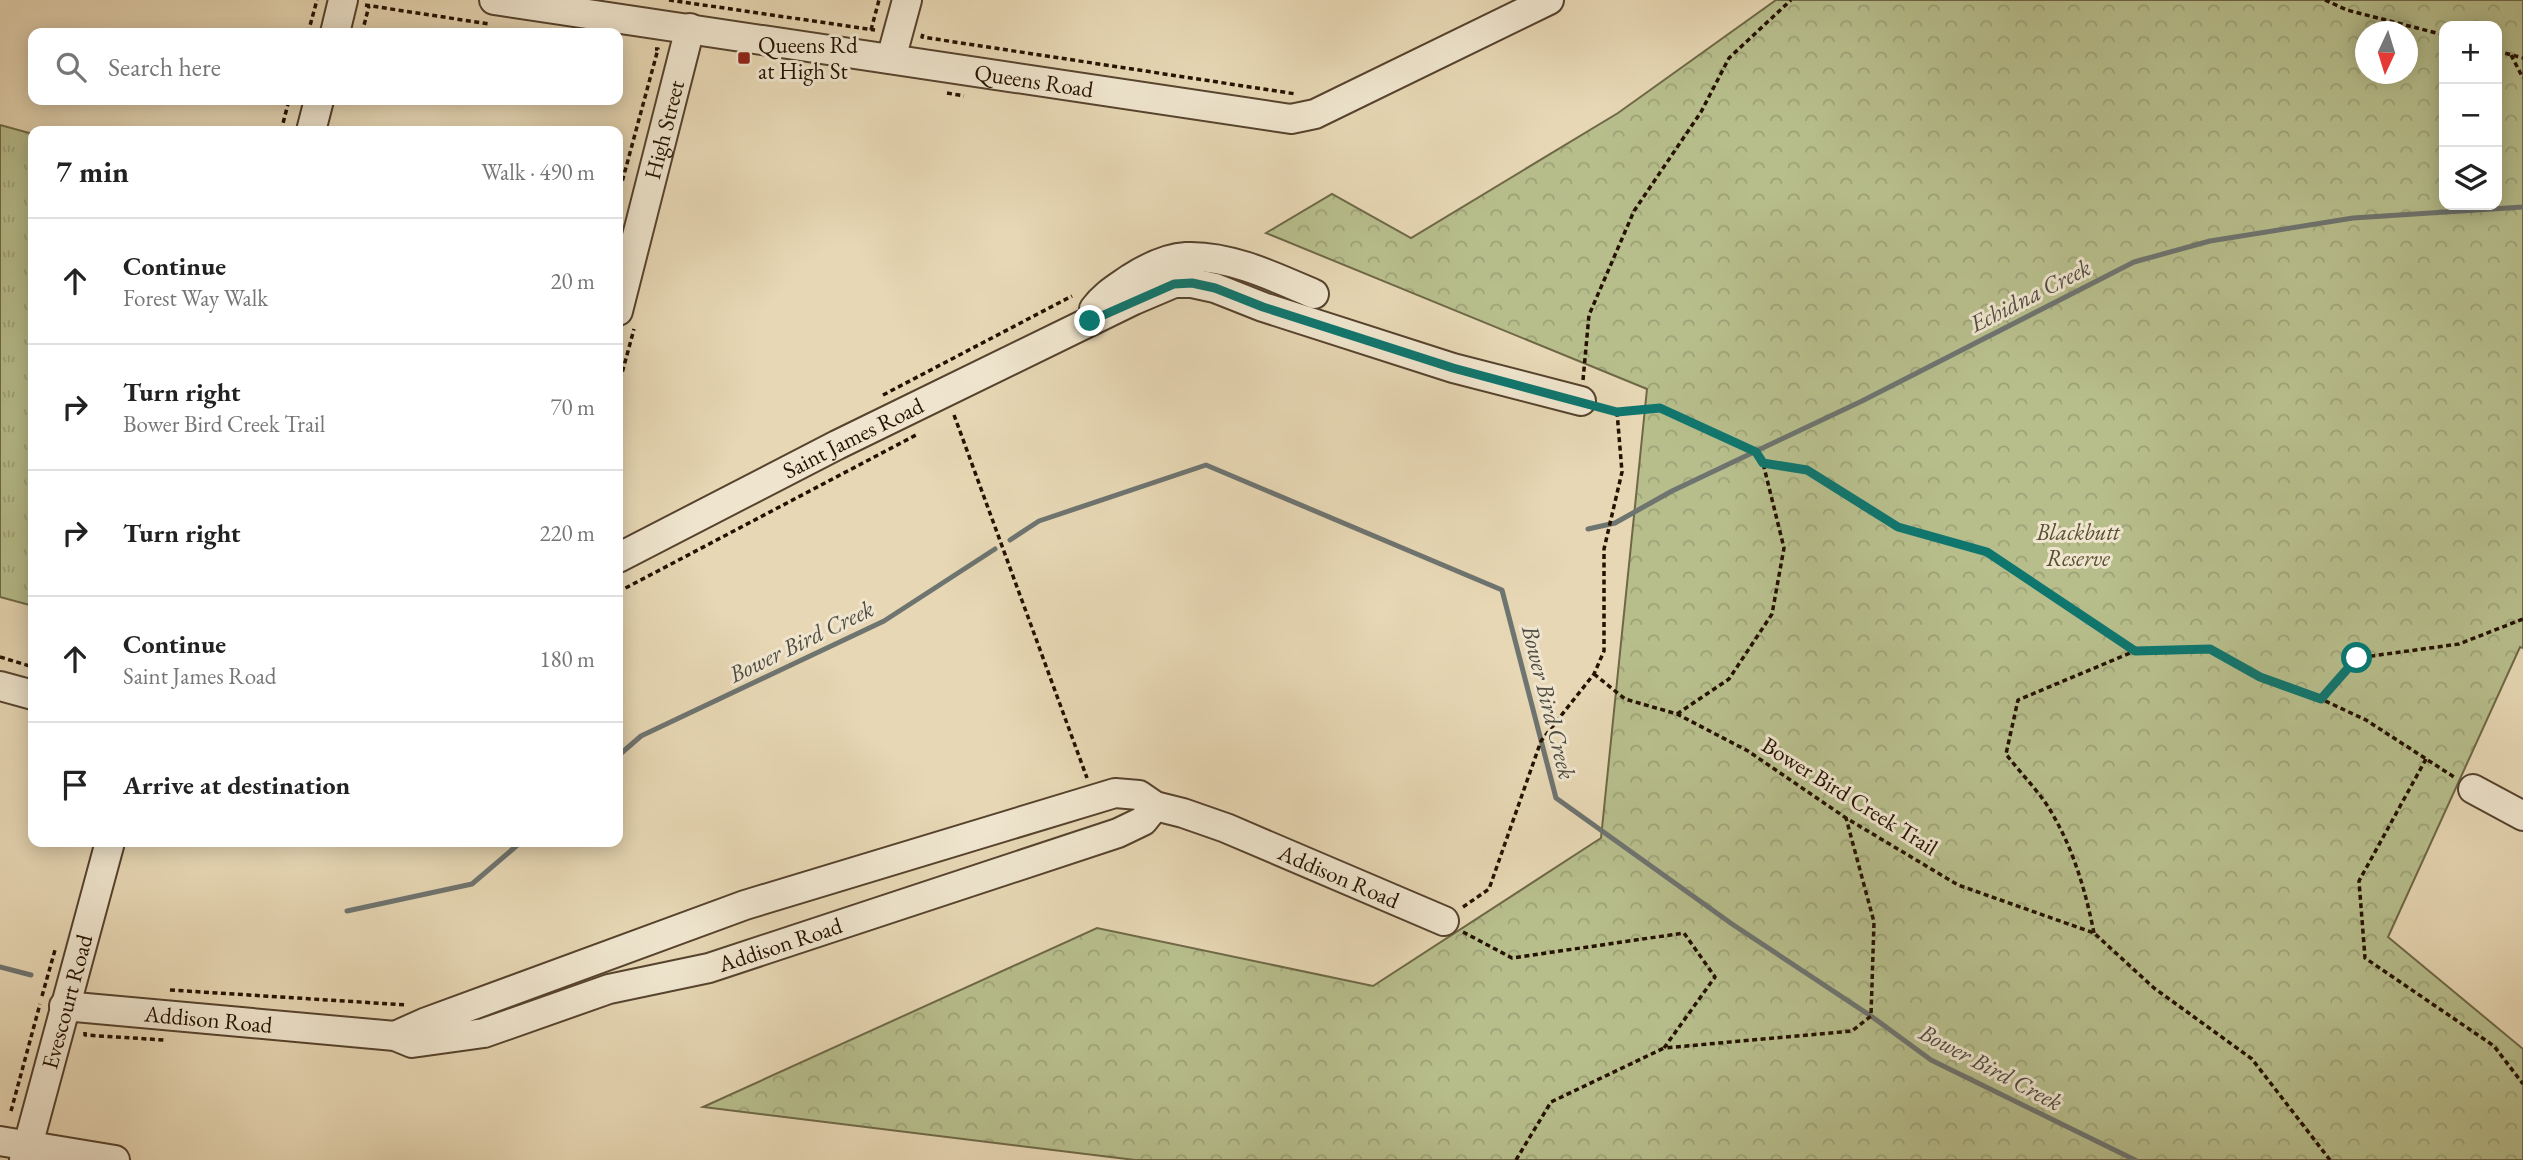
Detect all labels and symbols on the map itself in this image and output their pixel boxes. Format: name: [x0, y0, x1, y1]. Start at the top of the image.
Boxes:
north arrow: [2355, 21, 2418, 84]
place label: Queens Rd at High St: [758, 30, 858, 86]
marker: Queens Rd at High St: [736, 50, 752, 66]
street label: Queens Road: [973, 57, 1096, 104]
street label: High Street: [637, 76, 691, 183]
water label: Echidna Creek: [1963, 251, 2096, 339]
route end: [1074, 305, 1105, 336]
street label: Saint James Road: [777, 390, 929, 486]
park label: Blackbutt Reserve: [2035, 517, 2121, 573]
water label: Bower Bird Creek: [723, 593, 879, 690]
water label: Bower Bird Creek: [1515, 621, 1583, 782]
route start: [2341, 642, 2372, 673]
street label: Bower Bird Creek Trail: [1756, 730, 1944, 863]
street label: Addison Road: [1273, 837, 1404, 915]
street label: Addison Road: [713, 910, 846, 979]
street label: Evescourt Road: [34, 931, 99, 1072]
street label: Addison Road: [142, 998, 274, 1040]
water label: Bower Bird Creek: [1913, 1016, 2068, 1118]

